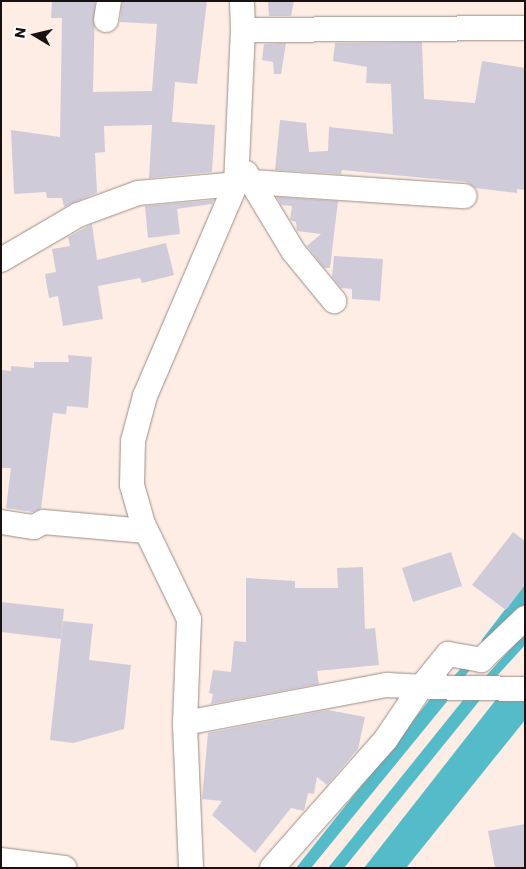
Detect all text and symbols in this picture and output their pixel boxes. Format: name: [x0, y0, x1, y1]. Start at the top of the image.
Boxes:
north arrow: [10, 10, 60, 60]
text: N: [9, 26, 31, 39]

